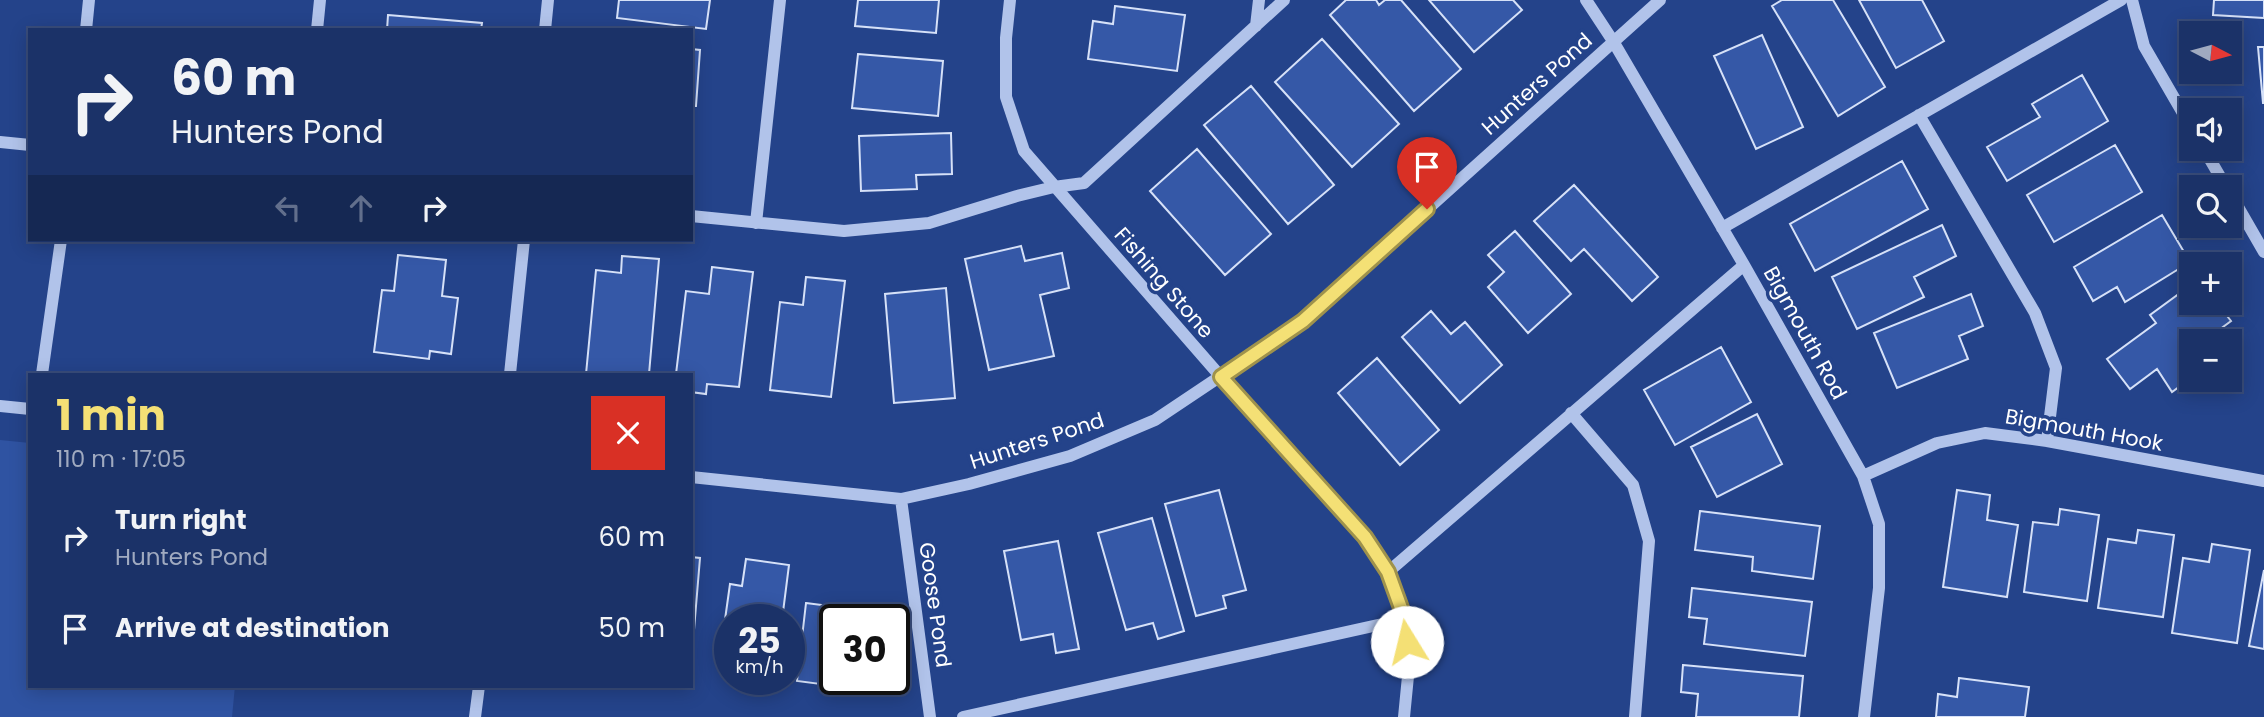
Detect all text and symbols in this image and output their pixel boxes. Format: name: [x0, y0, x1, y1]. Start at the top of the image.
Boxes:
north arrow: [2179, 21, 2242, 84]
map controls: [2179, 21, 2242, 392]
street label: Hunters Pond: [1475, 26, 1598, 141]
text: 60 m: [171, 44, 296, 112]
icon: right: [56, 56, 147, 147]
button: sound: [2179, 98, 2242, 161]
text: Hunters Pond: [171, 109, 384, 154]
pin: [1397, 137, 1457, 209]
icon: arrive: [1408, 148, 1446, 186]
button: search: [2179, 175, 2242, 238]
icon: left: [269, 189, 307, 227]
icon: ahead: [342, 189, 380, 227]
icon: right: [415, 189, 453, 227]
street label: Fishing Stone: [1108, 221, 1221, 344]
button: +: [2179, 252, 2242, 315]
street label: Bigmouth Rod: [1757, 261, 1854, 404]
button: −: [2179, 329, 2242, 392]
text: 1 min: [56, 386, 166, 445]
button: close: [591, 396, 665, 470]
street label: Bigmouth Hook: [2003, 401, 2165, 458]
street label: Hunters Pond: [966, 405, 1108, 476]
text: 110 m · 17:05: [56, 443, 186, 475]
text: Turn right: [115, 502, 247, 538]
icon: right: [56, 519, 94, 557]
text: 60 m: [598, 519, 665, 555]
text: Hunters Pond: [115, 541, 268, 573]
street label: Goose Pond: [912, 541, 959, 669]
speed limit sign: 30: [819, 604, 910, 695]
position arrow: [1370, 605, 1444, 679]
icon: arrive: [56, 610, 94, 648]
text: Arrive at destination: [115, 610, 390, 646]
text: 50 m: [599, 610, 665, 646]
text: 25: [738, 616, 781, 665]
text: km/h: [736, 654, 783, 679]

